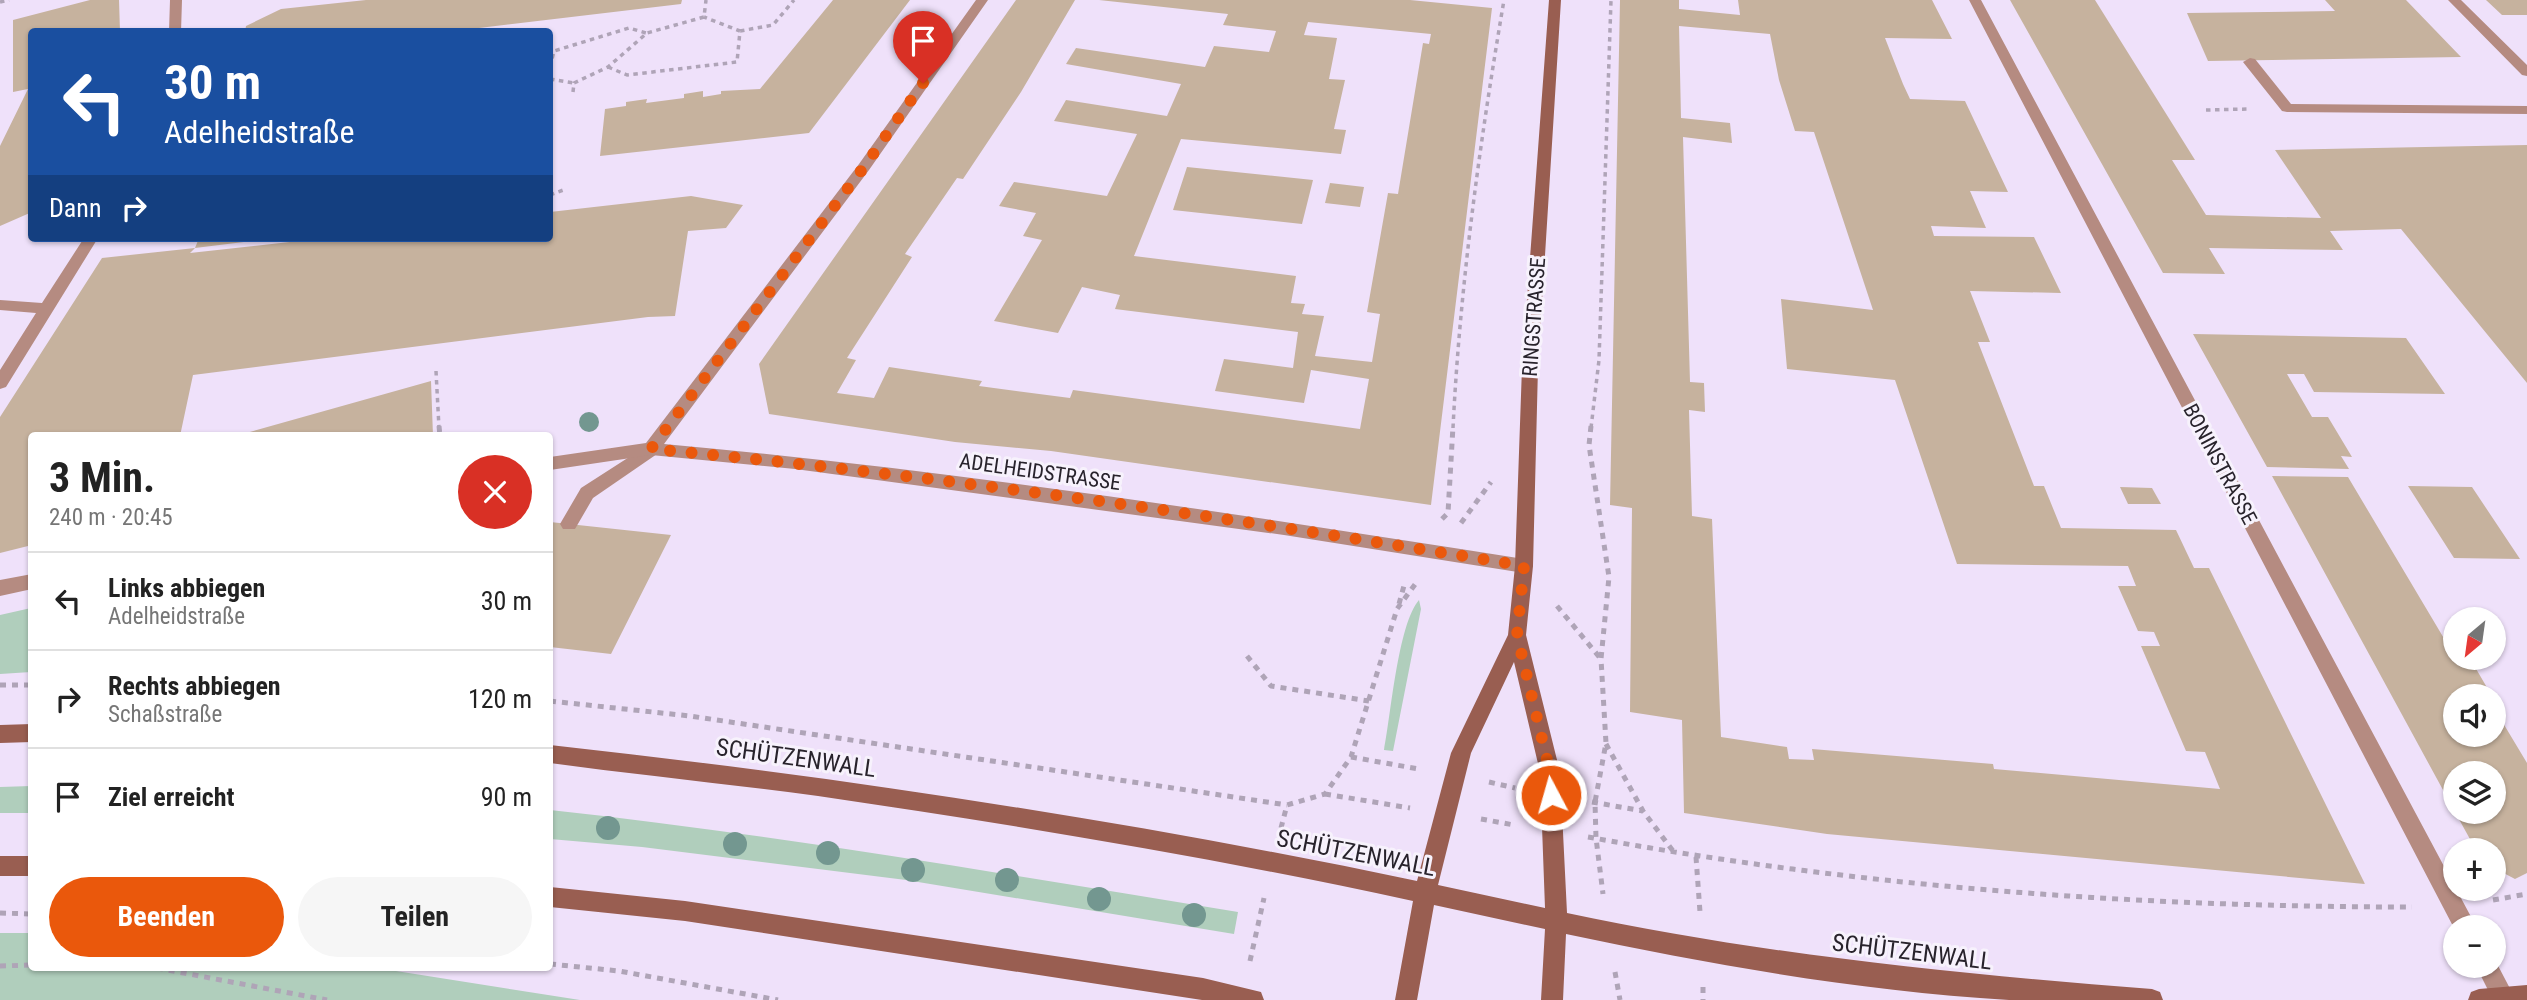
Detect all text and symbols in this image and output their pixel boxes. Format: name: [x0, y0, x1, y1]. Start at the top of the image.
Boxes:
pin: [893, 11, 953, 83]
icon: arrive: [904, 22, 942, 60]
text: 30 m: [164, 54, 261, 111]
icon: left: [49, 56, 140, 147]
text: Adelheidstraße: [164, 113, 355, 151]
icon: right: [115, 189, 153, 227]
text: Dann: [49, 193, 101, 223]
street label: RINGSTRASSE: [1518, 257, 1550, 377]
street label: BONINSTRASSE: [2178, 400, 2262, 528]
street label: ADELHEIDSTRASSE: [958, 449, 1122, 495]
text: 3 Min.: [49, 453, 155, 502]
button: close: [458, 455, 532, 529]
text: 240 m · 20:45: [49, 504, 173, 531]
text: Links abbiegen: [108, 573, 265, 603]
icon: left: [49, 582, 87, 620]
text: 30 m: [481, 586, 532, 616]
text: Adelheidstraße: [108, 603, 245, 630]
north arrow: [2443, 607, 2506, 670]
map controls: [2443, 607, 2506, 978]
text: Rechts abbiegen: [108, 671, 281, 701]
icon: right: [49, 680, 87, 718]
text: 120 m: [468, 684, 532, 714]
button: sound: [2443, 684, 2506, 747]
text: Schaßstraße: [108, 701, 222, 728]
street label: SCHÜTZENWALL: [714, 733, 878, 783]
position arrow: [1514, 758, 1588, 832]
button: layers: [2443, 761, 2506, 824]
icon: arrive: [49, 778, 87, 816]
text: Ziel erreicht: [108, 782, 234, 812]
text: 90 m: [481, 782, 532, 812]
street label: SCHÜTZENWALL: [1274, 824, 1438, 882]
button: +: [2443, 838, 2506, 901]
button: Beenden: [49, 877, 284, 957]
button: Teilen: [298, 877, 532, 957]
button: −: [2443, 915, 2506, 978]
street label: SCHÜTZENWALL: [1831, 928, 1993, 976]

